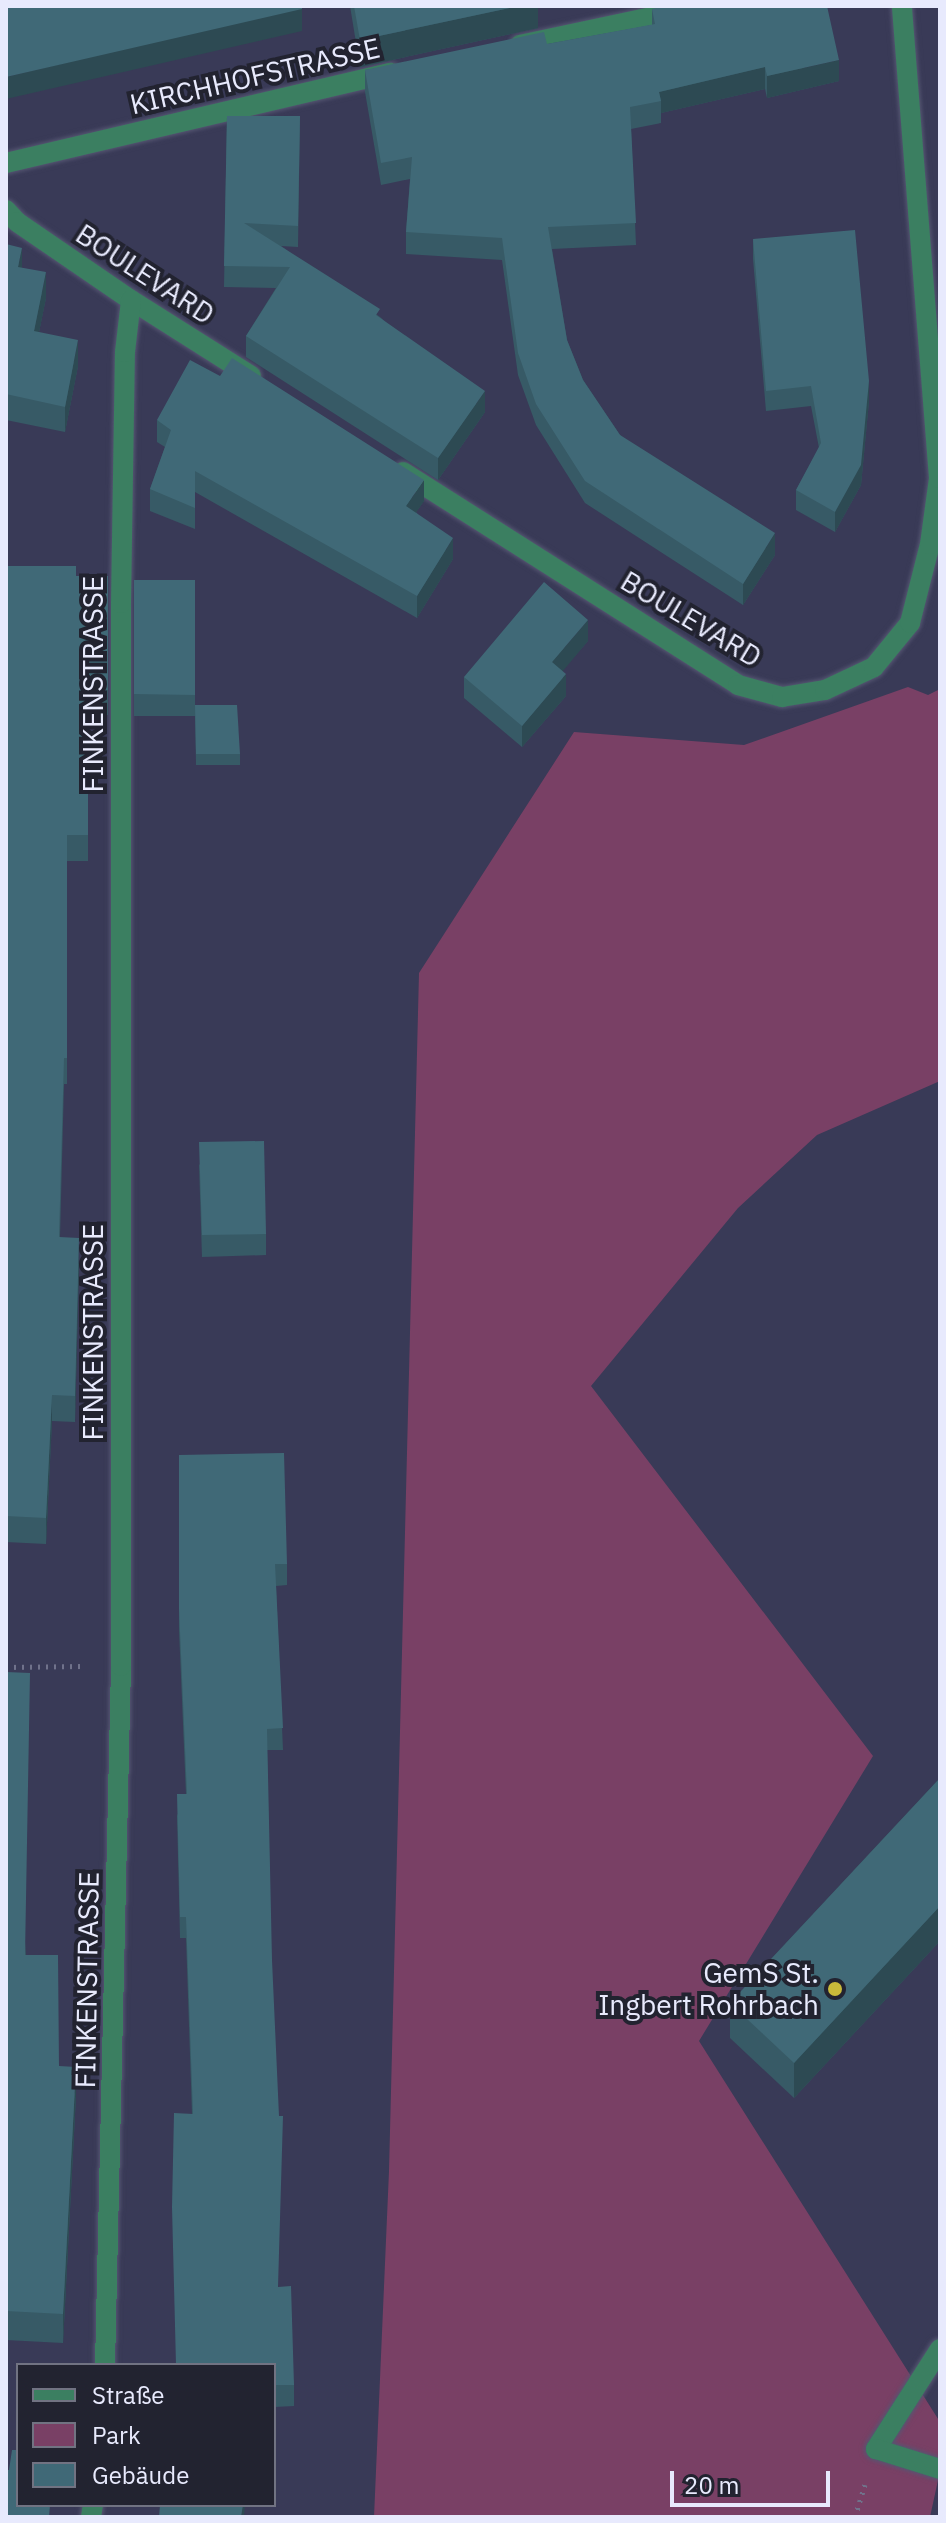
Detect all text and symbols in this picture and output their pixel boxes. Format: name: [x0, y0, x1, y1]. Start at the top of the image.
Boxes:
street label: KIRCHHOFSTRASSE: [127, 31, 383, 121]
street label: BOULEVARD: [70, 217, 220, 331]
street label: BOULEVARD: [615, 564, 767, 674]
street label: FINKENSTRASSE: [76, 576, 110, 792]
street label: FINKENSTRASSE: [76, 1224, 110, 1440]
street label: FINKENSTRASSE: [68, 1871, 106, 2089]
place label: GemS St. Ingbert Rohrbach: [598, 1956, 819, 2022]
marker: GemS St. Ingbert Rohrbach: [826, 1980, 844, 1998]
legend: [16, 2363, 276, 2507]
text: Straße: [92, 2379, 164, 2411]
text: Park: [92, 2419, 141, 2451]
scale bar: [674, 2455, 834, 2505]
text: Gebäude: [92, 2459, 189, 2491]
text: 20 m: [684, 2469, 739, 2501]

